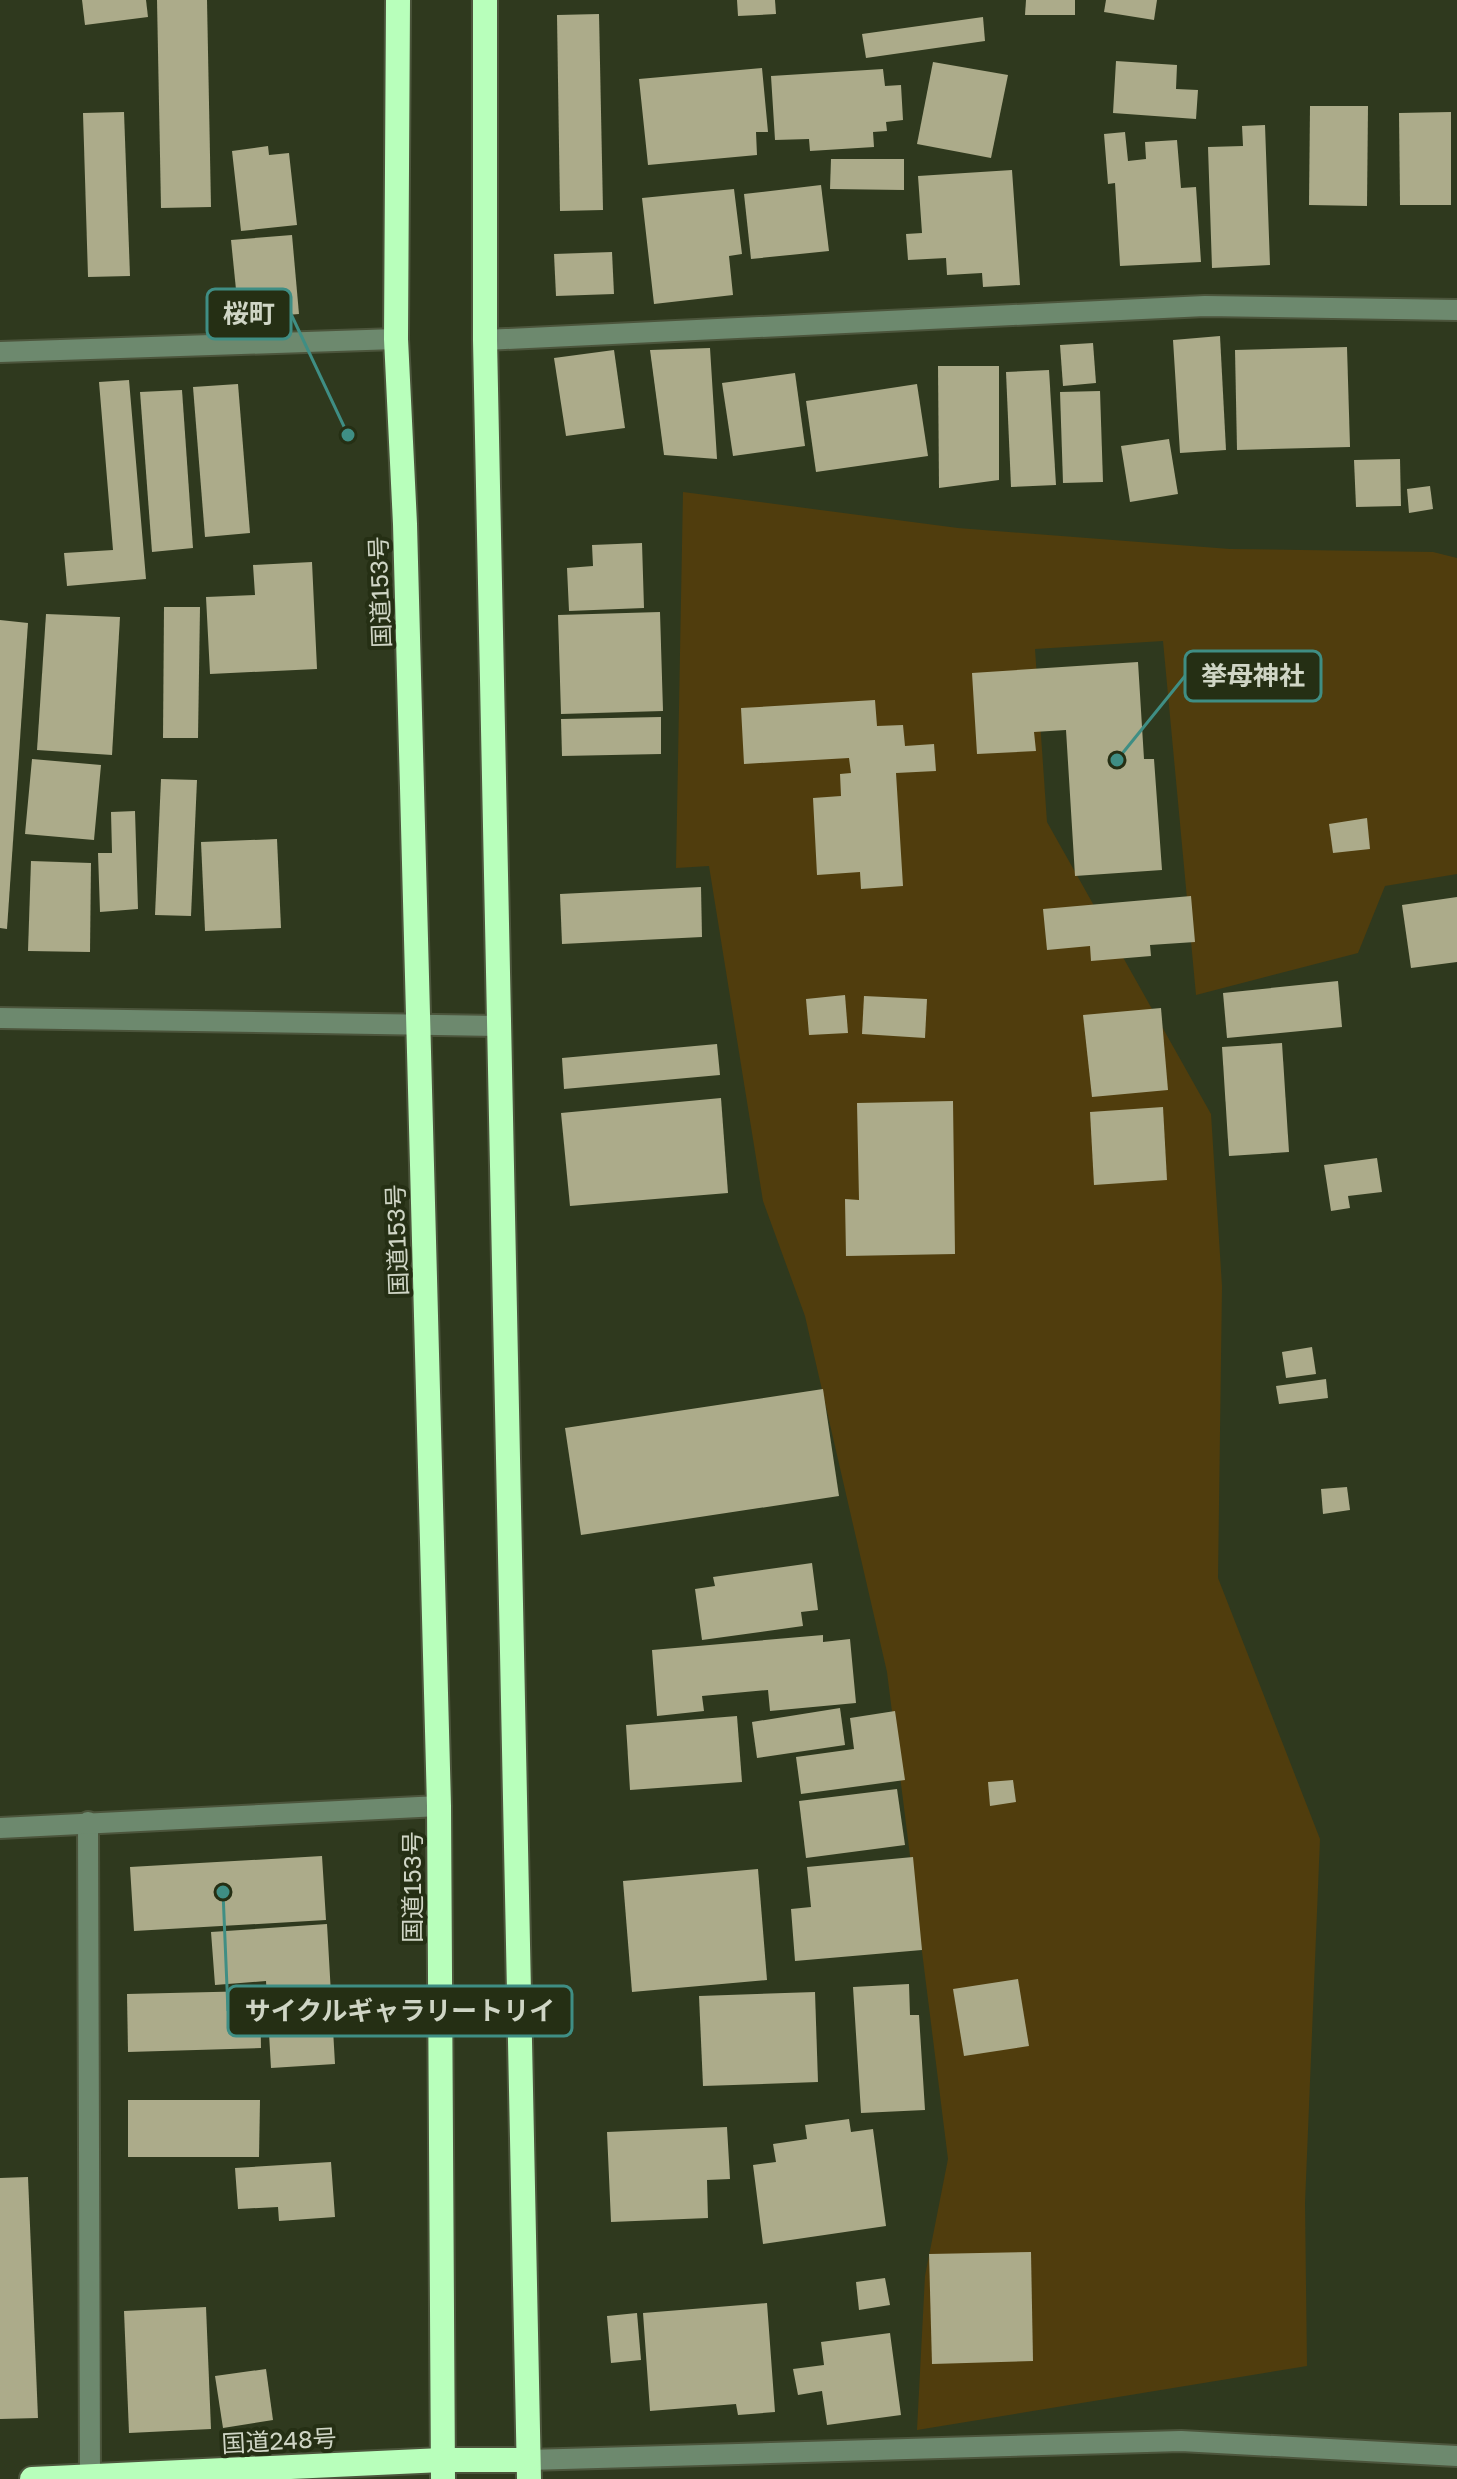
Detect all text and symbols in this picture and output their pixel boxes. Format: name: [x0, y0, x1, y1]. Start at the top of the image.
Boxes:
callout: 桜町: [207, 289, 291, 339]
text: 桜町: [223, 298, 275, 329]
street label: 国道153号: [363, 536, 395, 648]
callout: 挙母神社: [1185, 651, 1321, 701]
text: 挙母神社: [1201, 660, 1305, 691]
street label: 国道153号: [380, 1184, 412, 1296]
street label: 国道153号: [397, 1831, 426, 1943]
callout: サイクルギャラリートリイ: [228, 1986, 572, 2036]
text: サイクルギャラリートリイ: [245, 1995, 555, 2026]
street label: 国道248号: [221, 2423, 337, 2457]

